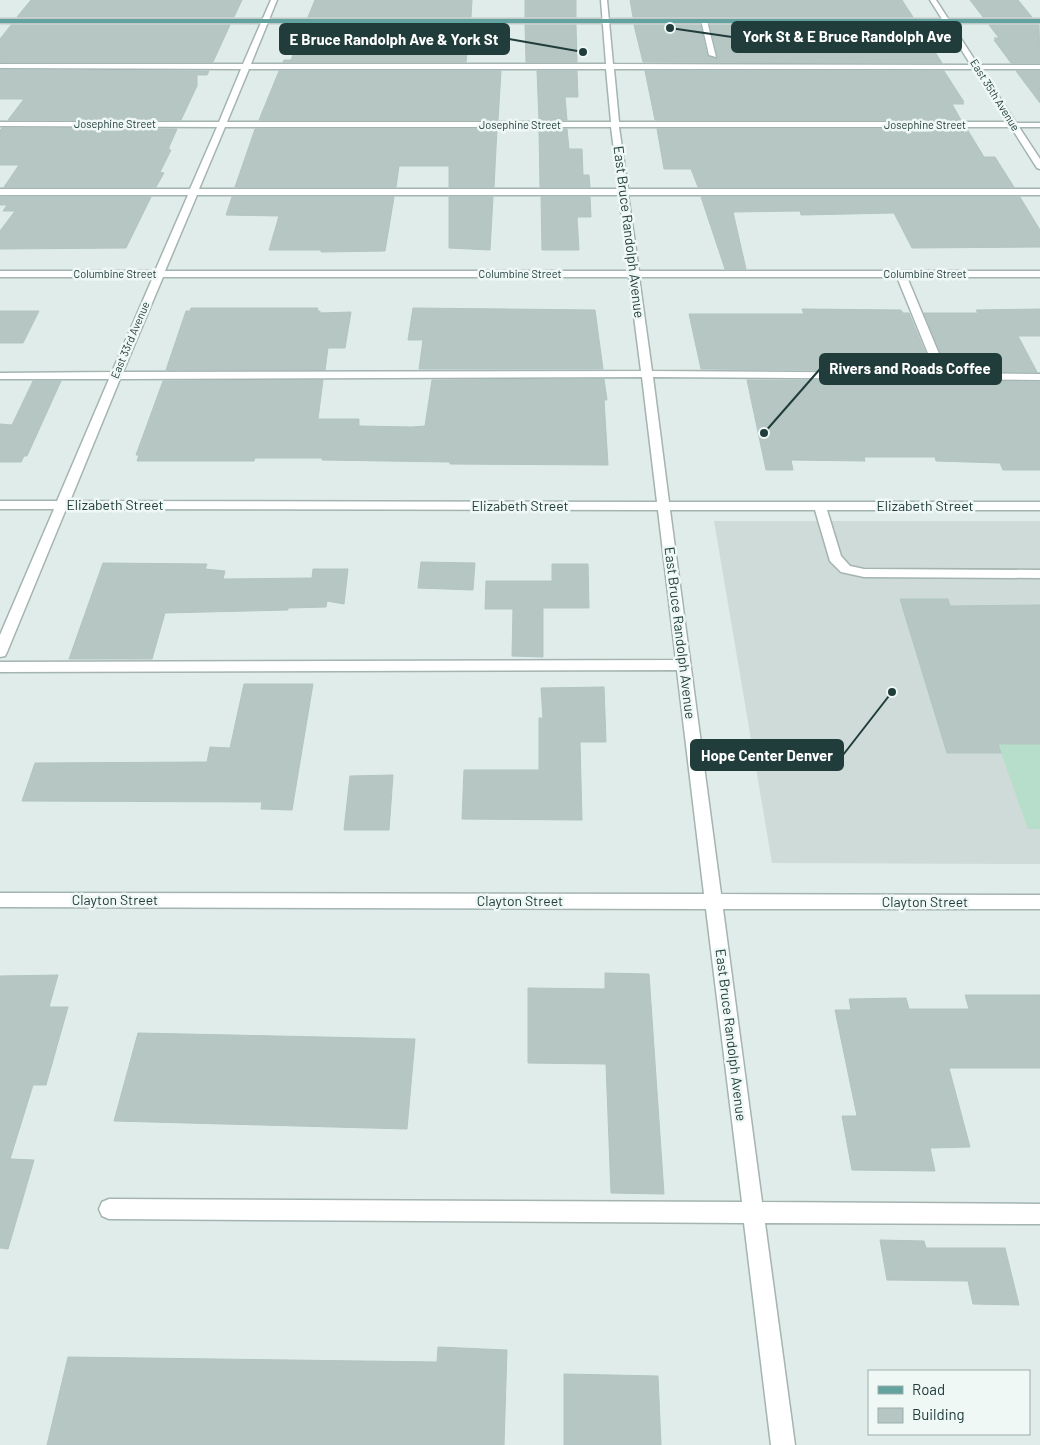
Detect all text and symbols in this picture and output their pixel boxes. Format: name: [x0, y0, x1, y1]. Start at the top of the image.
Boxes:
callout: York St & E Bruce Randolph Ave: [732, 22, 961, 52]
callout: E Bruce Randolph Ave & York St: [280, 24, 509, 54]
text: York St & E Bruce Randolph Ave: [743, 27, 951, 45]
text: E Bruce Randolph Ave & York St: [290, 30, 499, 48]
street label: East 35th Avenue: [968, 56, 1023, 133]
street label: Josephine Street: [74, 117, 156, 130]
street label: Josephine Street: [479, 118, 561, 131]
street label: Josephine Street: [884, 118, 966, 131]
street label: East Bruce Randolph Avenue: [610, 145, 648, 319]
street label: Columbine Street: [74, 267, 156, 280]
street label: Columbine Street: [479, 267, 561, 280]
street label: Columbine Street: [884, 267, 966, 280]
street label: East 33rd Avenue: [107, 299, 152, 380]
callout: Rivers and Roads Coffee: [820, 354, 1001, 384]
text: Rivers and Roads Coffee: [829, 359, 991, 377]
street label: Elizabeth Street: [66, 496, 164, 513]
street label: Elizabeth Street: [471, 497, 569, 514]
street label: Elizabeth Street: [876, 497, 974, 514]
street label: East Bruce Randolph Avenue: [661, 546, 699, 720]
callout: Hope Center Denver: [691, 740, 843, 770]
text: Hope Center Denver: [701, 746, 833, 764]
street label: Clayton Street: [72, 891, 158, 908]
street label: Clayton Street: [477, 892, 563, 909]
street label: Clayton Street: [882, 893, 968, 910]
street label: East Bruce Randolph Avenue: [712, 948, 750, 1122]
legend: [868, 1370, 1030, 1435]
text: Road: [912, 1380, 945, 1398]
text: Building: [912, 1405, 965, 1423]

